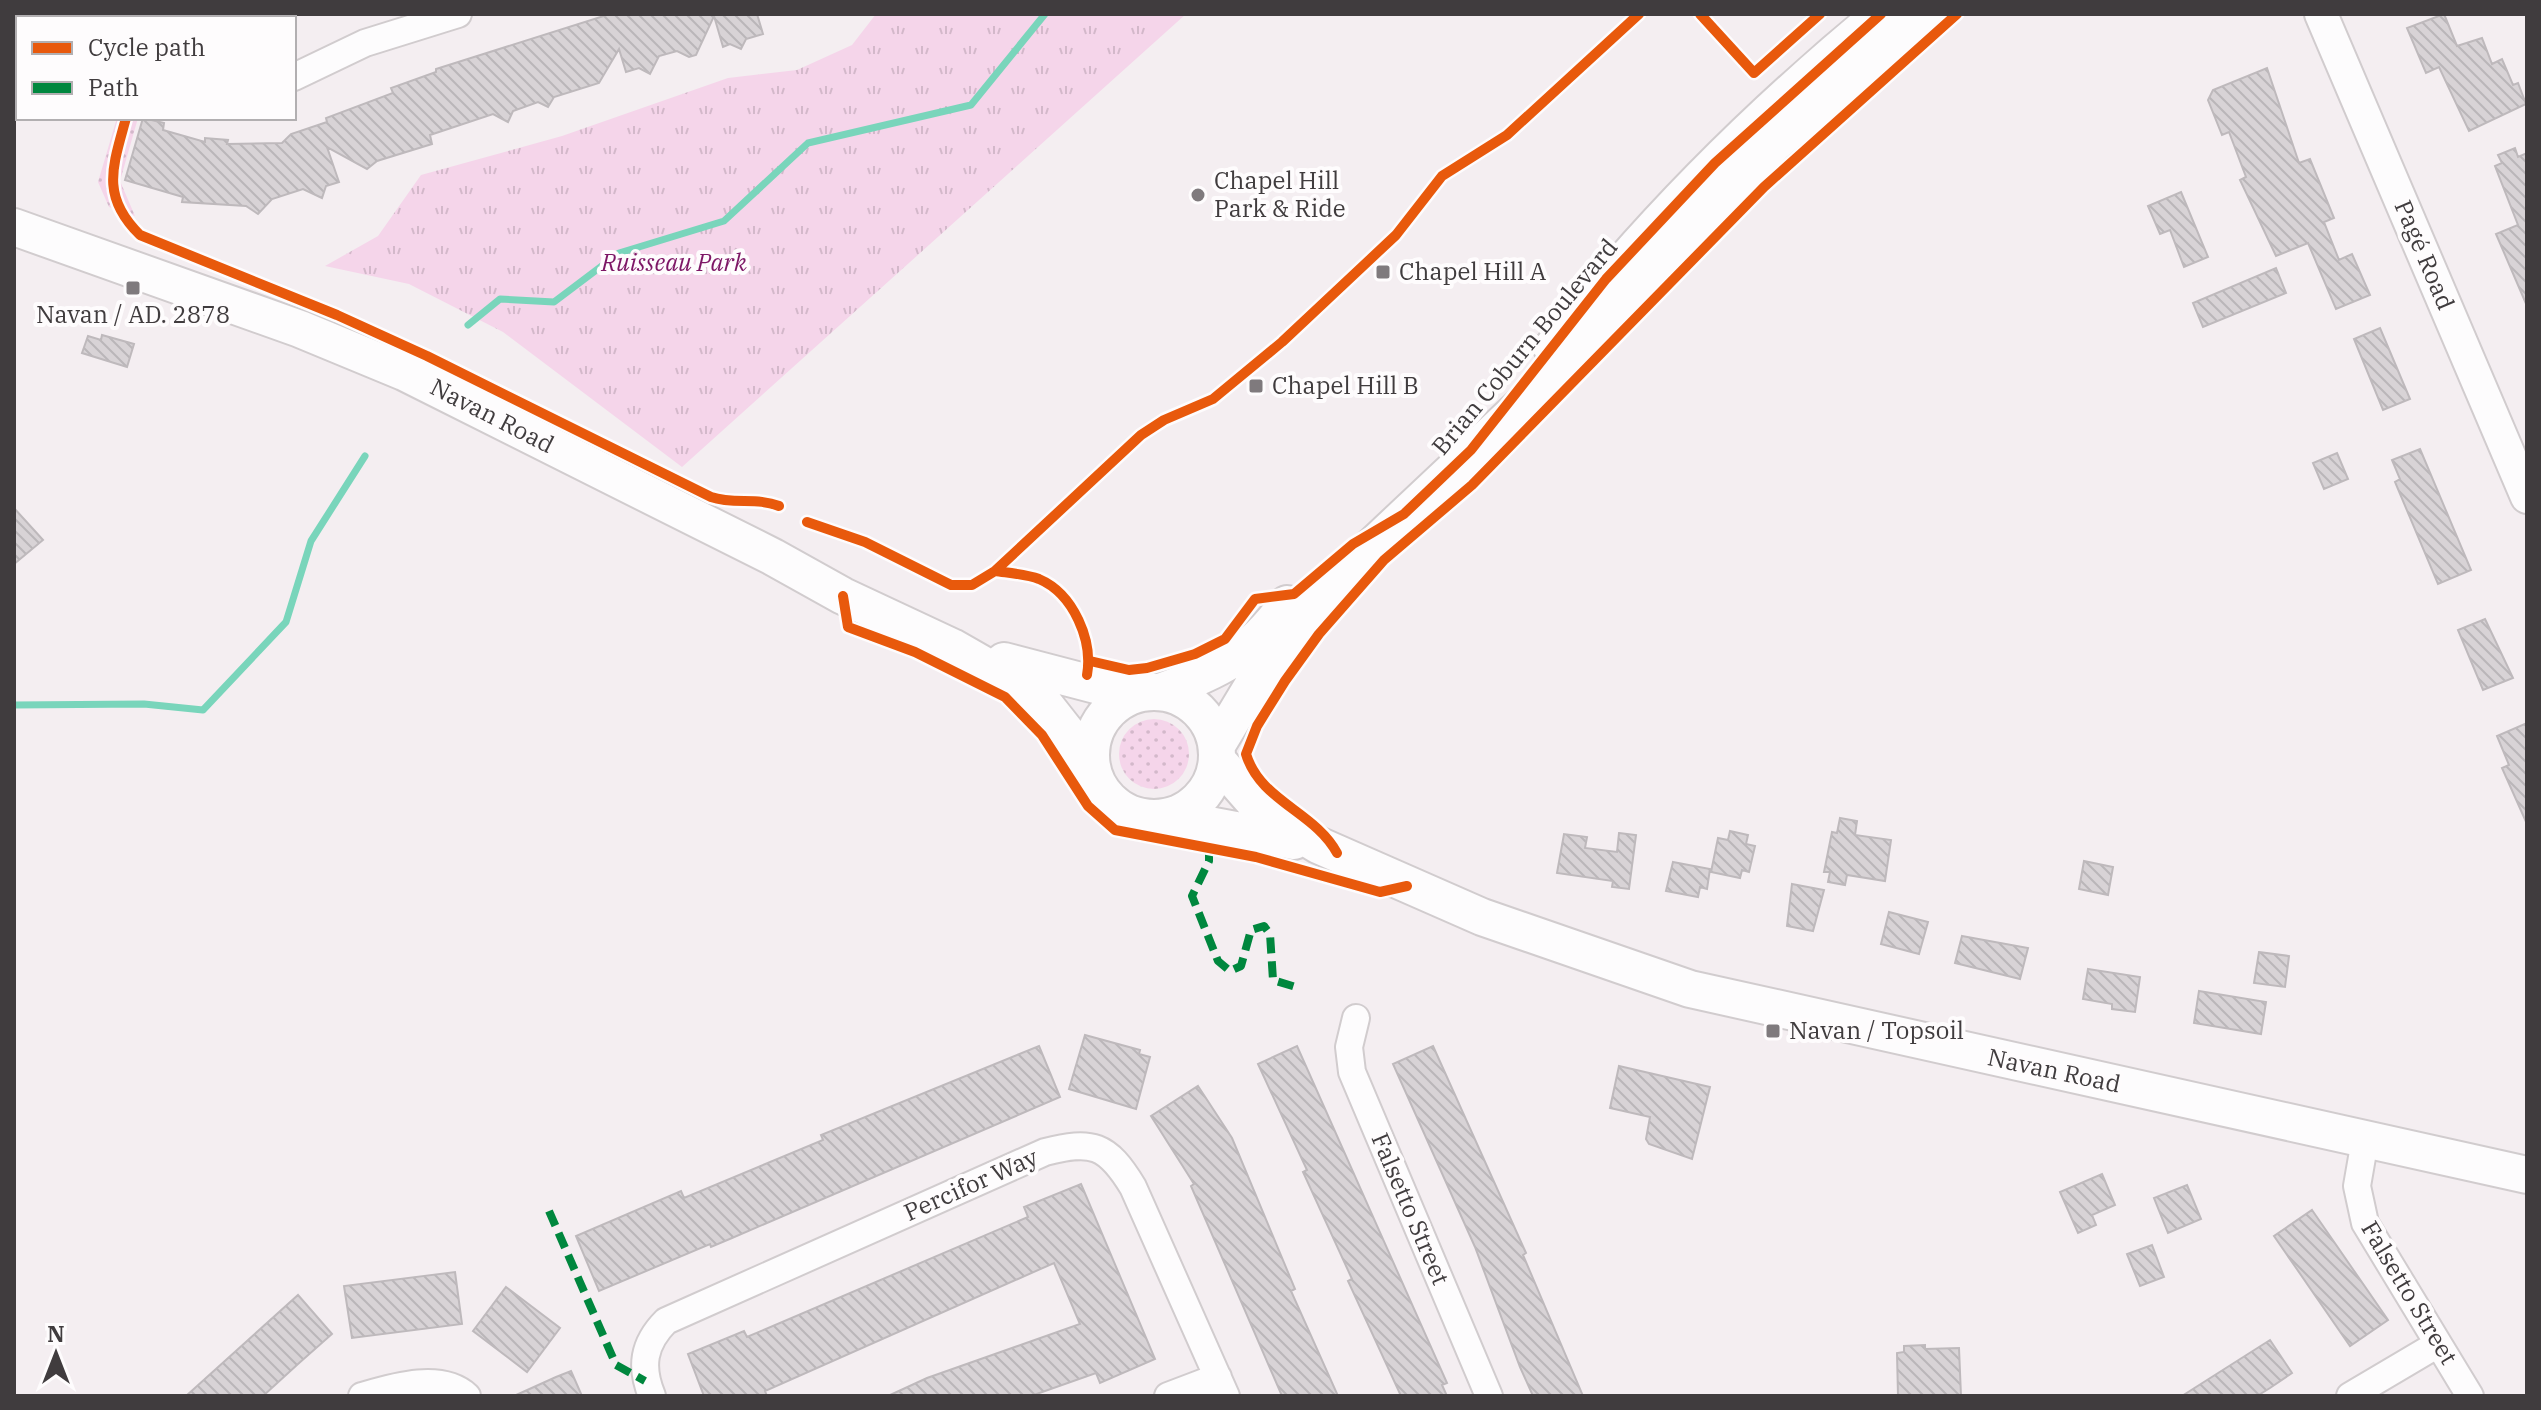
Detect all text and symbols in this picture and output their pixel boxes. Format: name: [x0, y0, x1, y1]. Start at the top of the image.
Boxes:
legend: [16, 16, 296, 120]
text: Cycle path: [88, 31, 205, 63]
text: Path: [88, 71, 139, 103]
place label: Chapel Hill Park & Ride: [1214, 164, 1346, 224]
marker: Chapel Hill Park & Ride: [1189, 186, 1207, 204]
street label: Pagé Road: [2387, 195, 2462, 314]
street label: Brian Coburn Boulevard: [1424, 231, 1624, 461]
park label: Ruisseau Park: [600, 246, 747, 278]
place label: Chapel Hill A: [1399, 255, 1547, 287]
marker: Chapel Hill A: [1374, 263, 1392, 281]
marker: Navan / AD. 2878: [124, 279, 142, 297]
place label: Navan / AD. 2878: [36, 298, 230, 330]
place label: Chapel Hill B: [1272, 369, 1419, 401]
street label: Navan Road: [425, 370, 560, 460]
marker: Chapel Hill B: [1247, 377, 1265, 395]
place label: Navan / Topsoil: [1789, 1014, 1964, 1046]
marker: Navan / Topsoil: [1764, 1022, 1782, 1040]
street label: Navan Road: [1985, 1040, 2124, 1100]
street label: Falsetto Street: [1365, 1128, 1457, 1290]
street label: Percifor Way: [899, 1140, 1043, 1228]
street label: Falsetto Street: [2354, 1215, 2465, 1370]
north arrow: [16, 1314, 96, 1394]
text: N: [47, 1319, 65, 1348]

